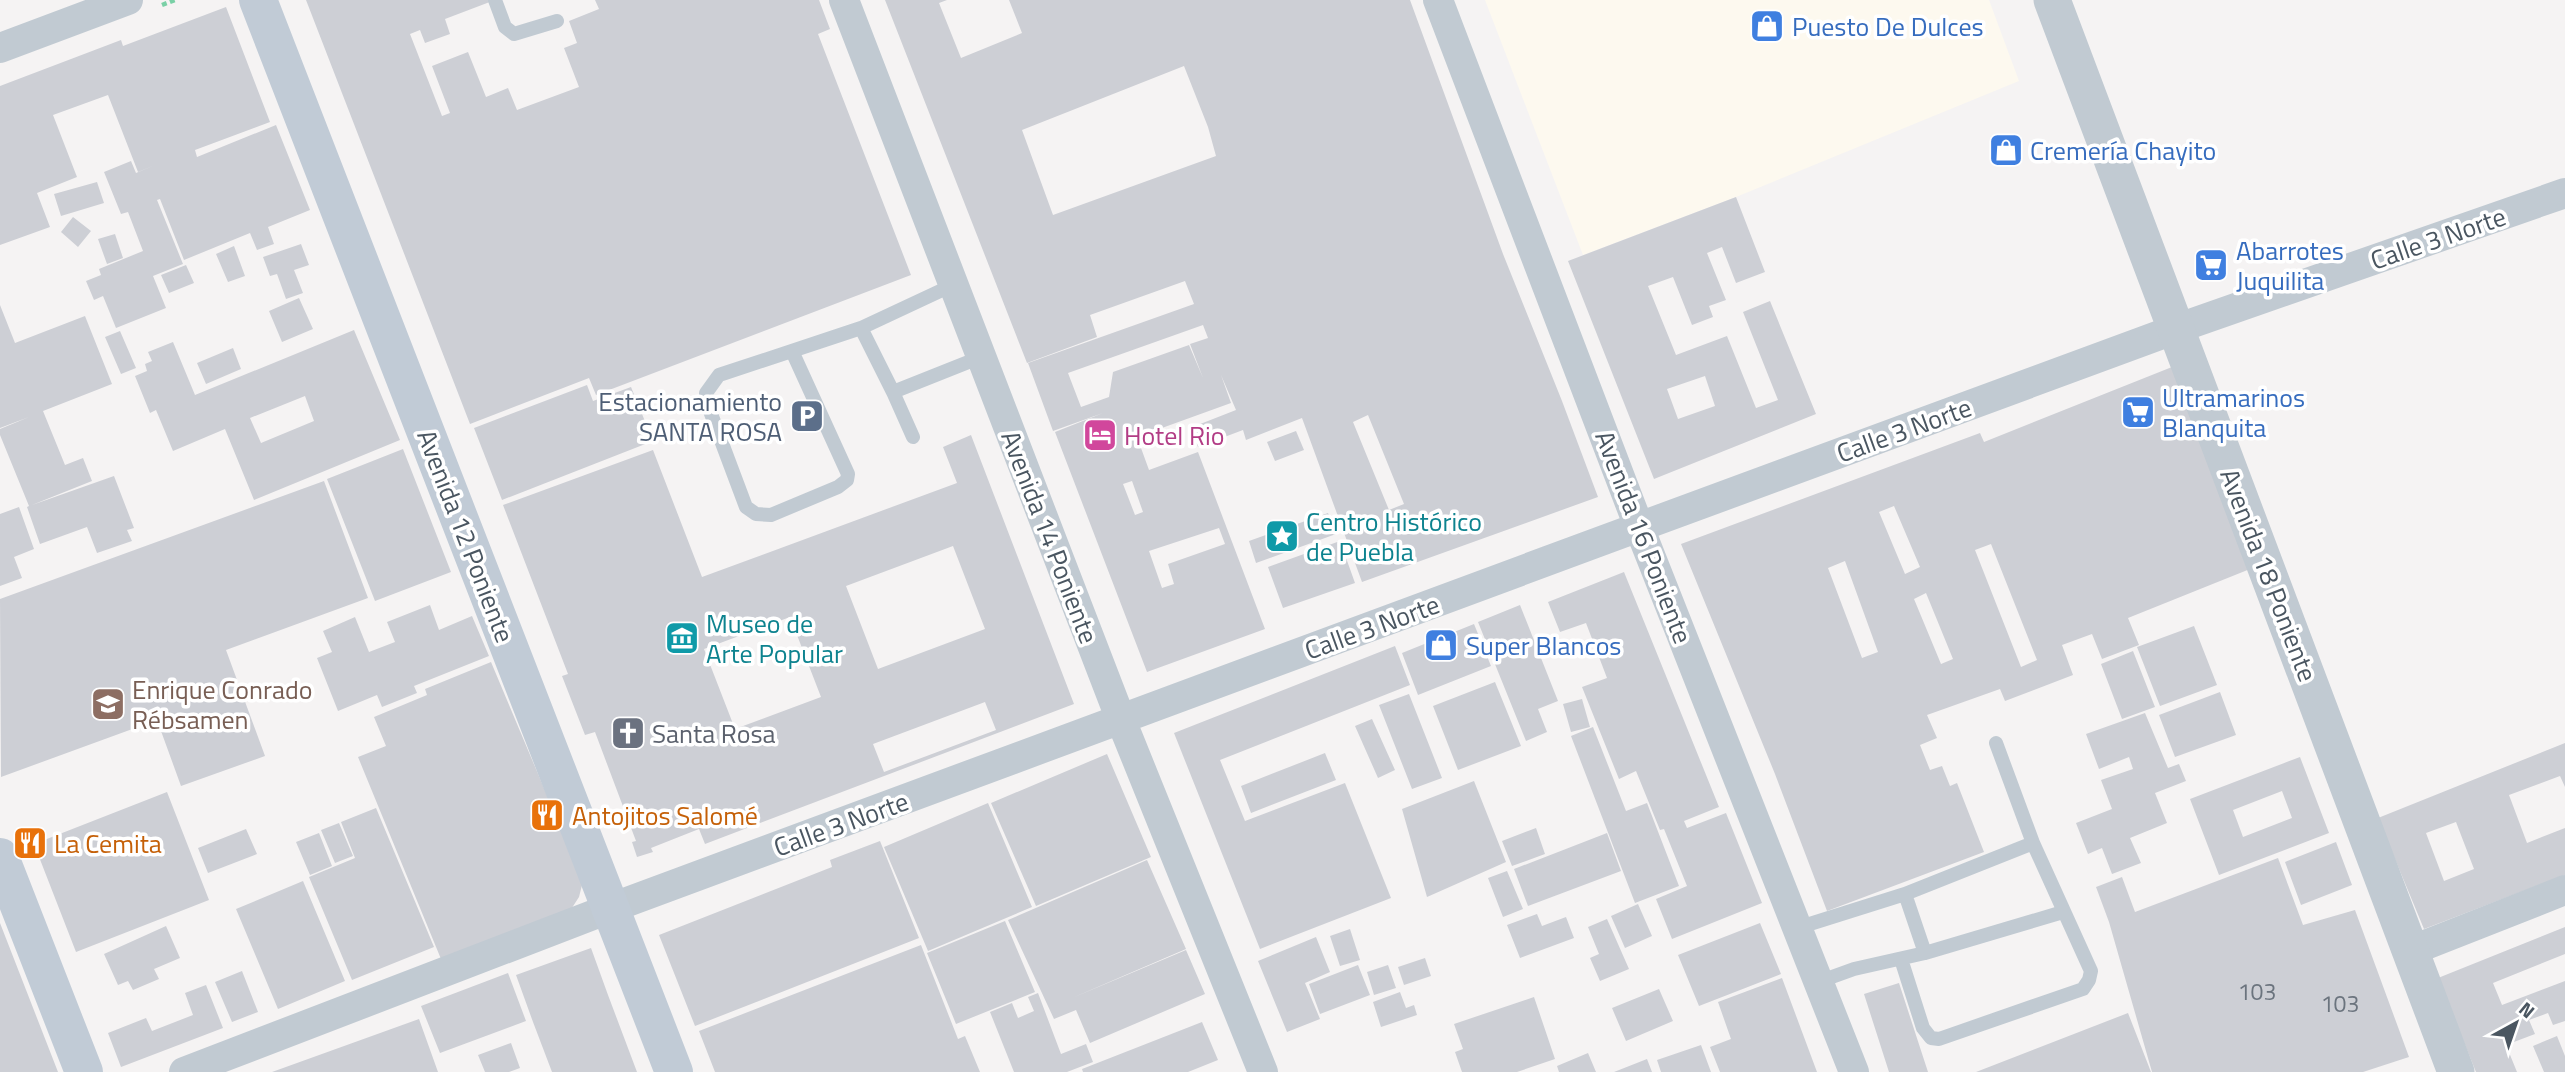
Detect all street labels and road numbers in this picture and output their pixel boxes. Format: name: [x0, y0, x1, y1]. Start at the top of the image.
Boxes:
street label: Calle 3 Norte: [2365, 197, 2511, 279]
street label: Calle 3 Norte: [1831, 388, 1977, 472]
street label: Avenida 12 Poniente: [407, 424, 525, 648]
street label: Avenida 14 Poniente: [991, 425, 1109, 649]
street label: Avenida 16 Poniente: [1585, 425, 1703, 649]
street label: Avenida 18 Poniente: [2210, 463, 2328, 687]
street label: Calle 3 Norte: [1299, 585, 1445, 669]
street label: Calle 3 Norte: [768, 782, 914, 866]

